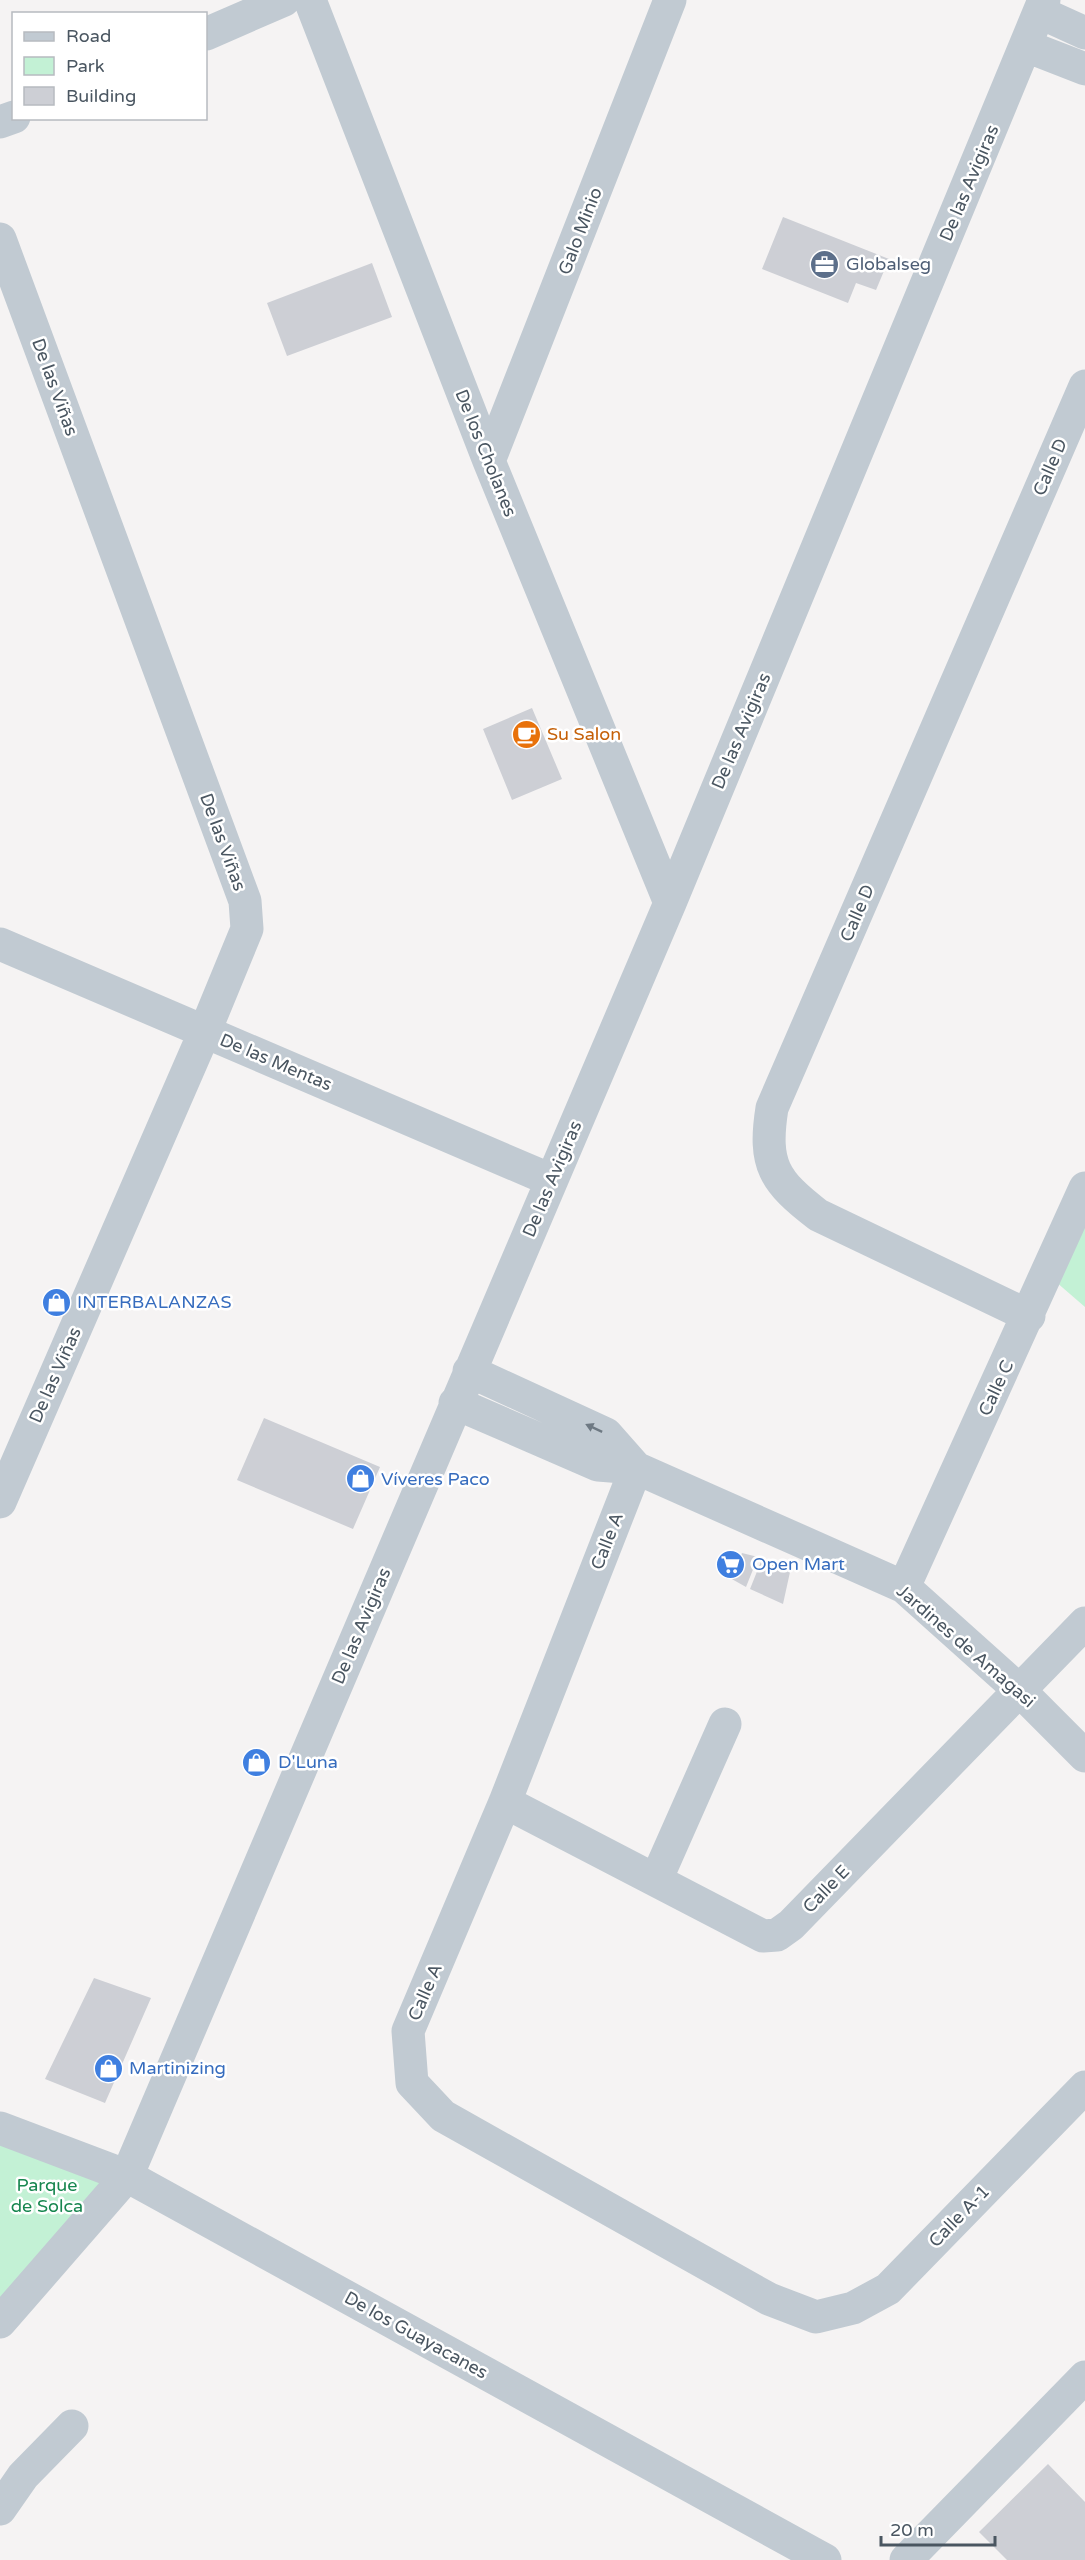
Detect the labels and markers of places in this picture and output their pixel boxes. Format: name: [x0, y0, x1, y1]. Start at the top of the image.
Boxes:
office icon: Globalseg: [809, 248, 841, 280]
place label: Globalseg: [846, 253, 931, 275]
cafe icon: Su Salon: [510, 718, 542, 750]
place label: Su Salon: [547, 723, 621, 745]
shop icon: INTERBALANZAS: [40, 1286, 72, 1318]
place label: INTERBALANZAS: [77, 1291, 232, 1313]
shop icon: Víveres Paco: [344, 1463, 376, 1495]
place label: Víveres Paco: [381, 1468, 490, 1490]
supermarket icon: Open Mart: [715, 1548, 747, 1580]
place label: Open Mart: [752, 1553, 845, 1575]
shop icon: D'Luna: [241, 1746, 273, 1778]
place label: D'Luna: [278, 1751, 338, 1773]
shop icon: Martinizing: [92, 2052, 124, 2084]
place label: Martinizing: [129, 2057, 226, 2079]

